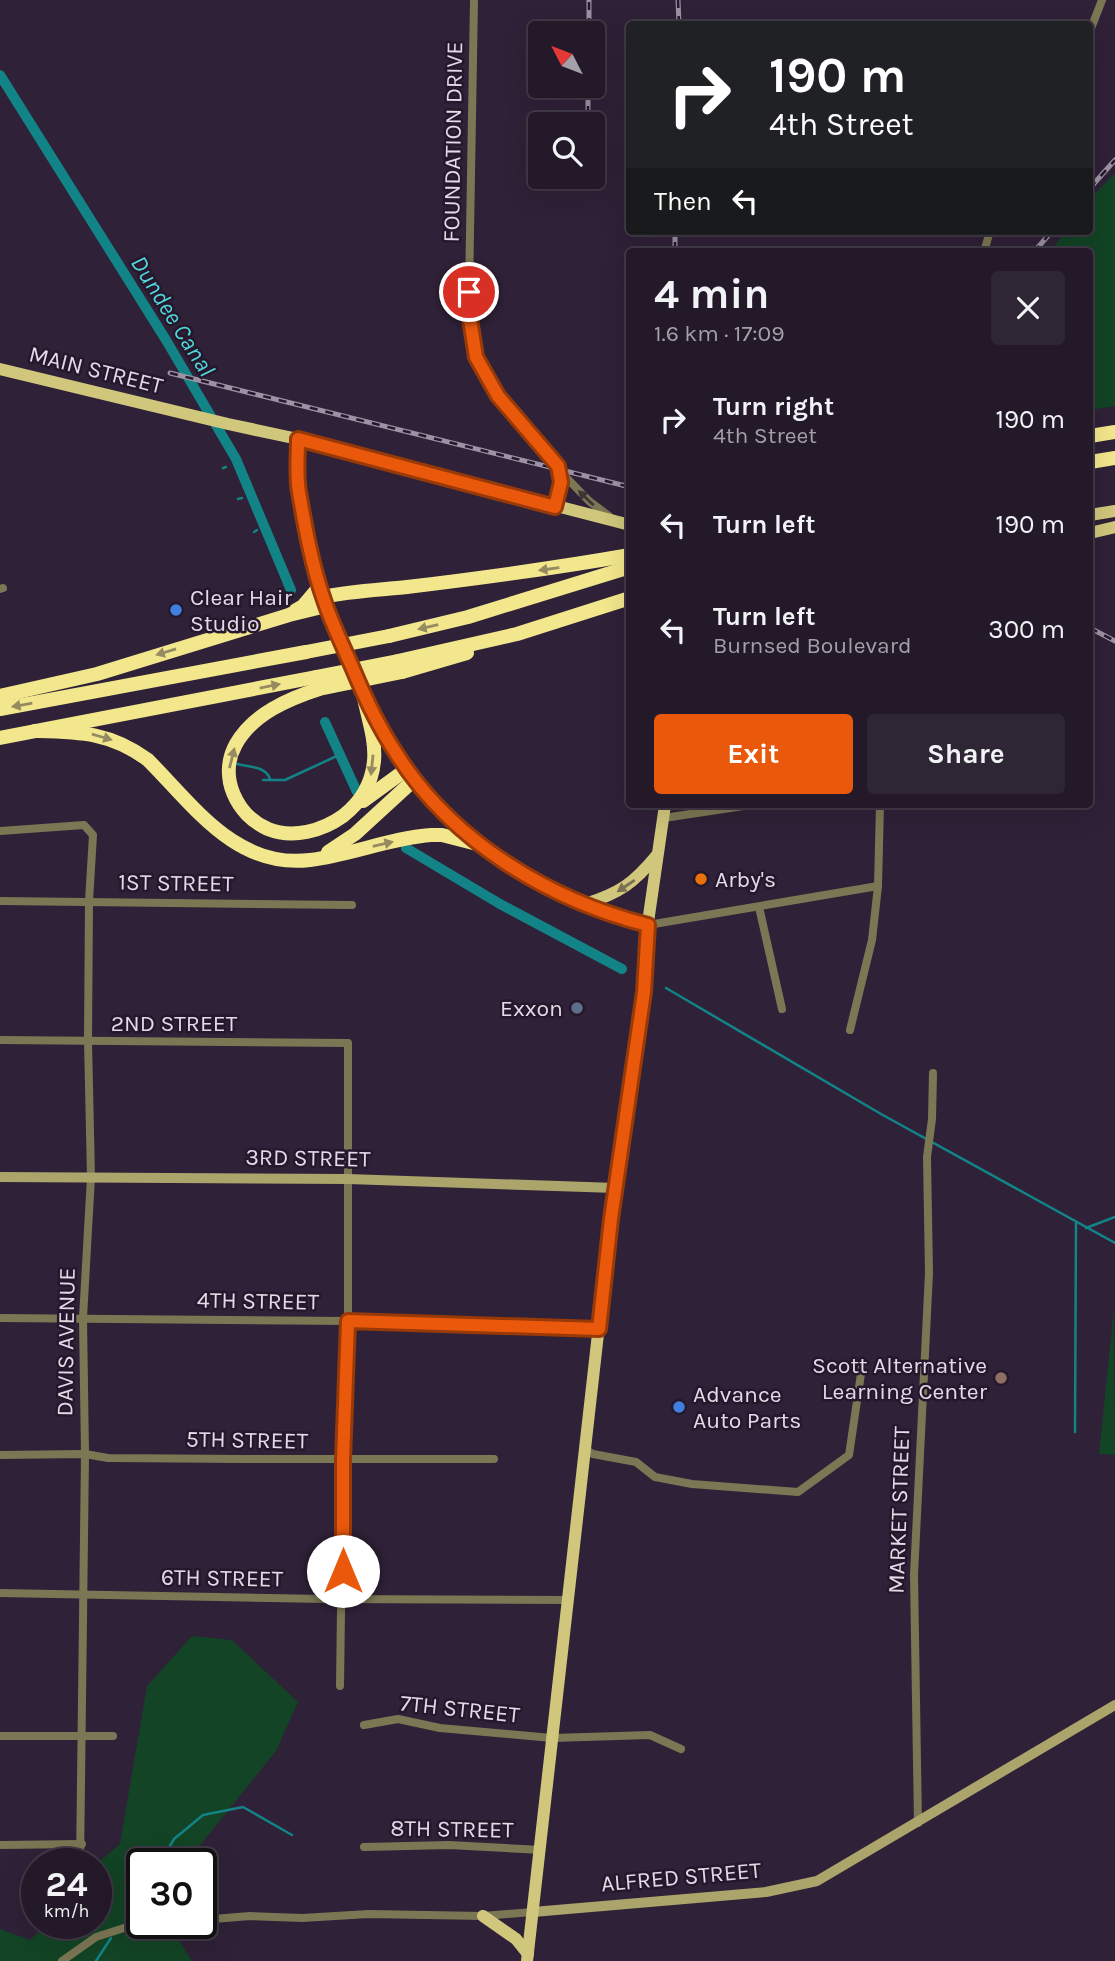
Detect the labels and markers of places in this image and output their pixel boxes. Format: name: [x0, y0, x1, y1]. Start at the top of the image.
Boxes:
pin: [439, 262, 499, 322]
place label: Clear Hair Studio: [190, 584, 293, 637]
marker: Clear Hair Studio: [168, 602, 184, 618]
place label: Arby's: [715, 866, 776, 893]
marker: Arby's: [693, 871, 709, 887]
place label: Exxon: [500, 995, 563, 1022]
marker: Exxon: [569, 1000, 585, 1016]
place label: Scott Alternative Learning Center: [812, 1352, 988, 1405]
marker: Scott Alternative Learning Center: [993, 1370, 1009, 1386]
place label: Advance Auto Parts: [693, 1381, 801, 1434]
marker: Advance Auto Parts: [671, 1399, 687, 1415]

